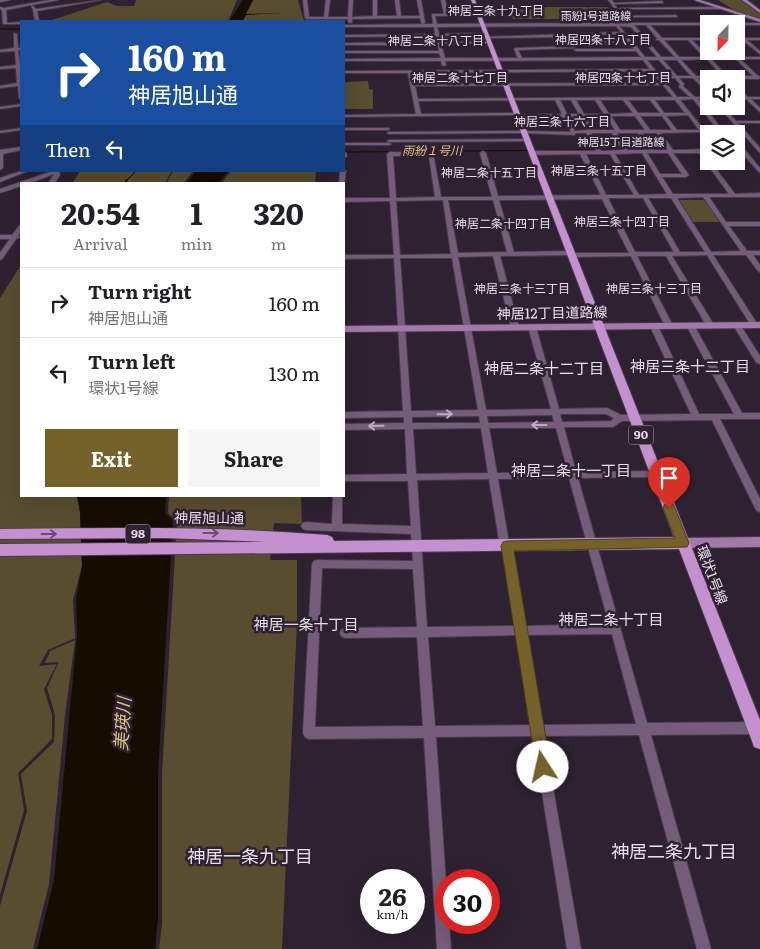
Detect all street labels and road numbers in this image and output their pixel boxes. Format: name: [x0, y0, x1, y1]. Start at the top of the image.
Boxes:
street label: 雨紛1号道路線: [561, 7, 631, 23]
street label: 神居15丁目道路線: [577, 133, 665, 149]
street label: 神居12丁目道路線: [496, 301, 608, 323]
road number: 90: [628, 426, 654, 444]
street label: 神居旭山通: [174, 506, 244, 528]
road number: 98: [126, 524, 150, 544]
street label: 環状1号線: [693, 542, 733, 607]

